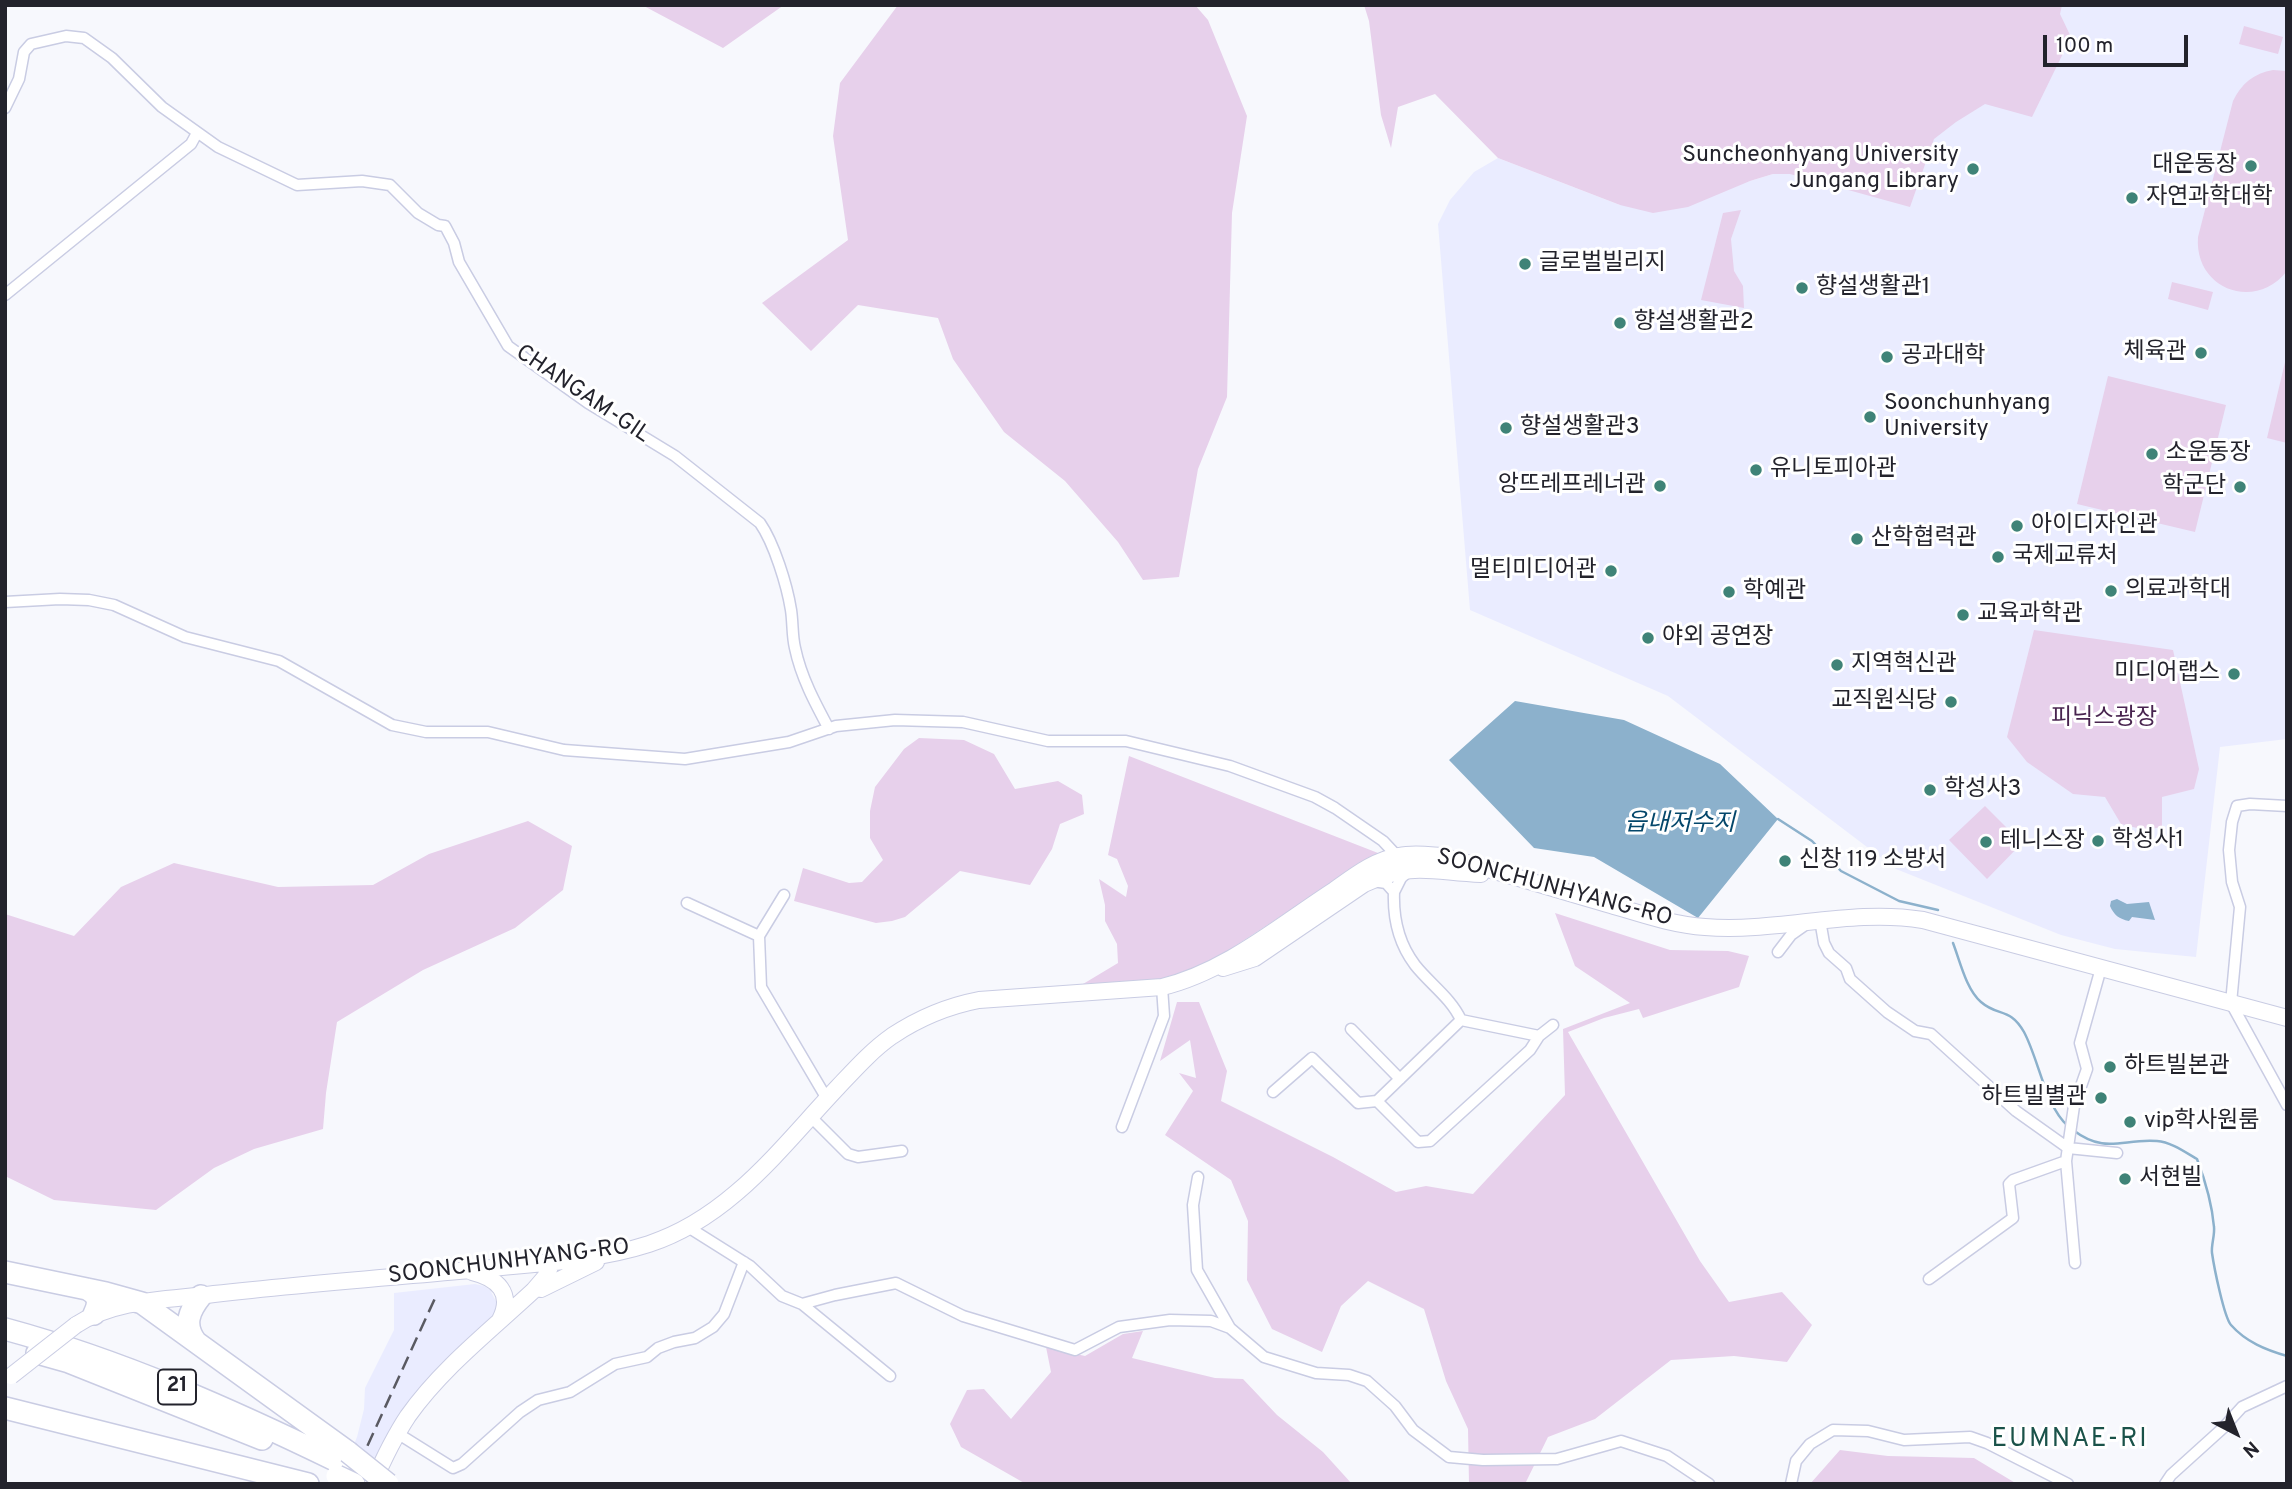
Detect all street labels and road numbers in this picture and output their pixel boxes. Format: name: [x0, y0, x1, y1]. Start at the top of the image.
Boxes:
street label: CHANGAM-GIL: [510, 340, 654, 450]
street label: SOONCHUNHYANG-RO: [1433, 844, 1675, 934]
street label: SOONCHUNHYANG-RO: [387, 1234, 631, 1292]
road number: 21: [158, 1370, 196, 1404]

